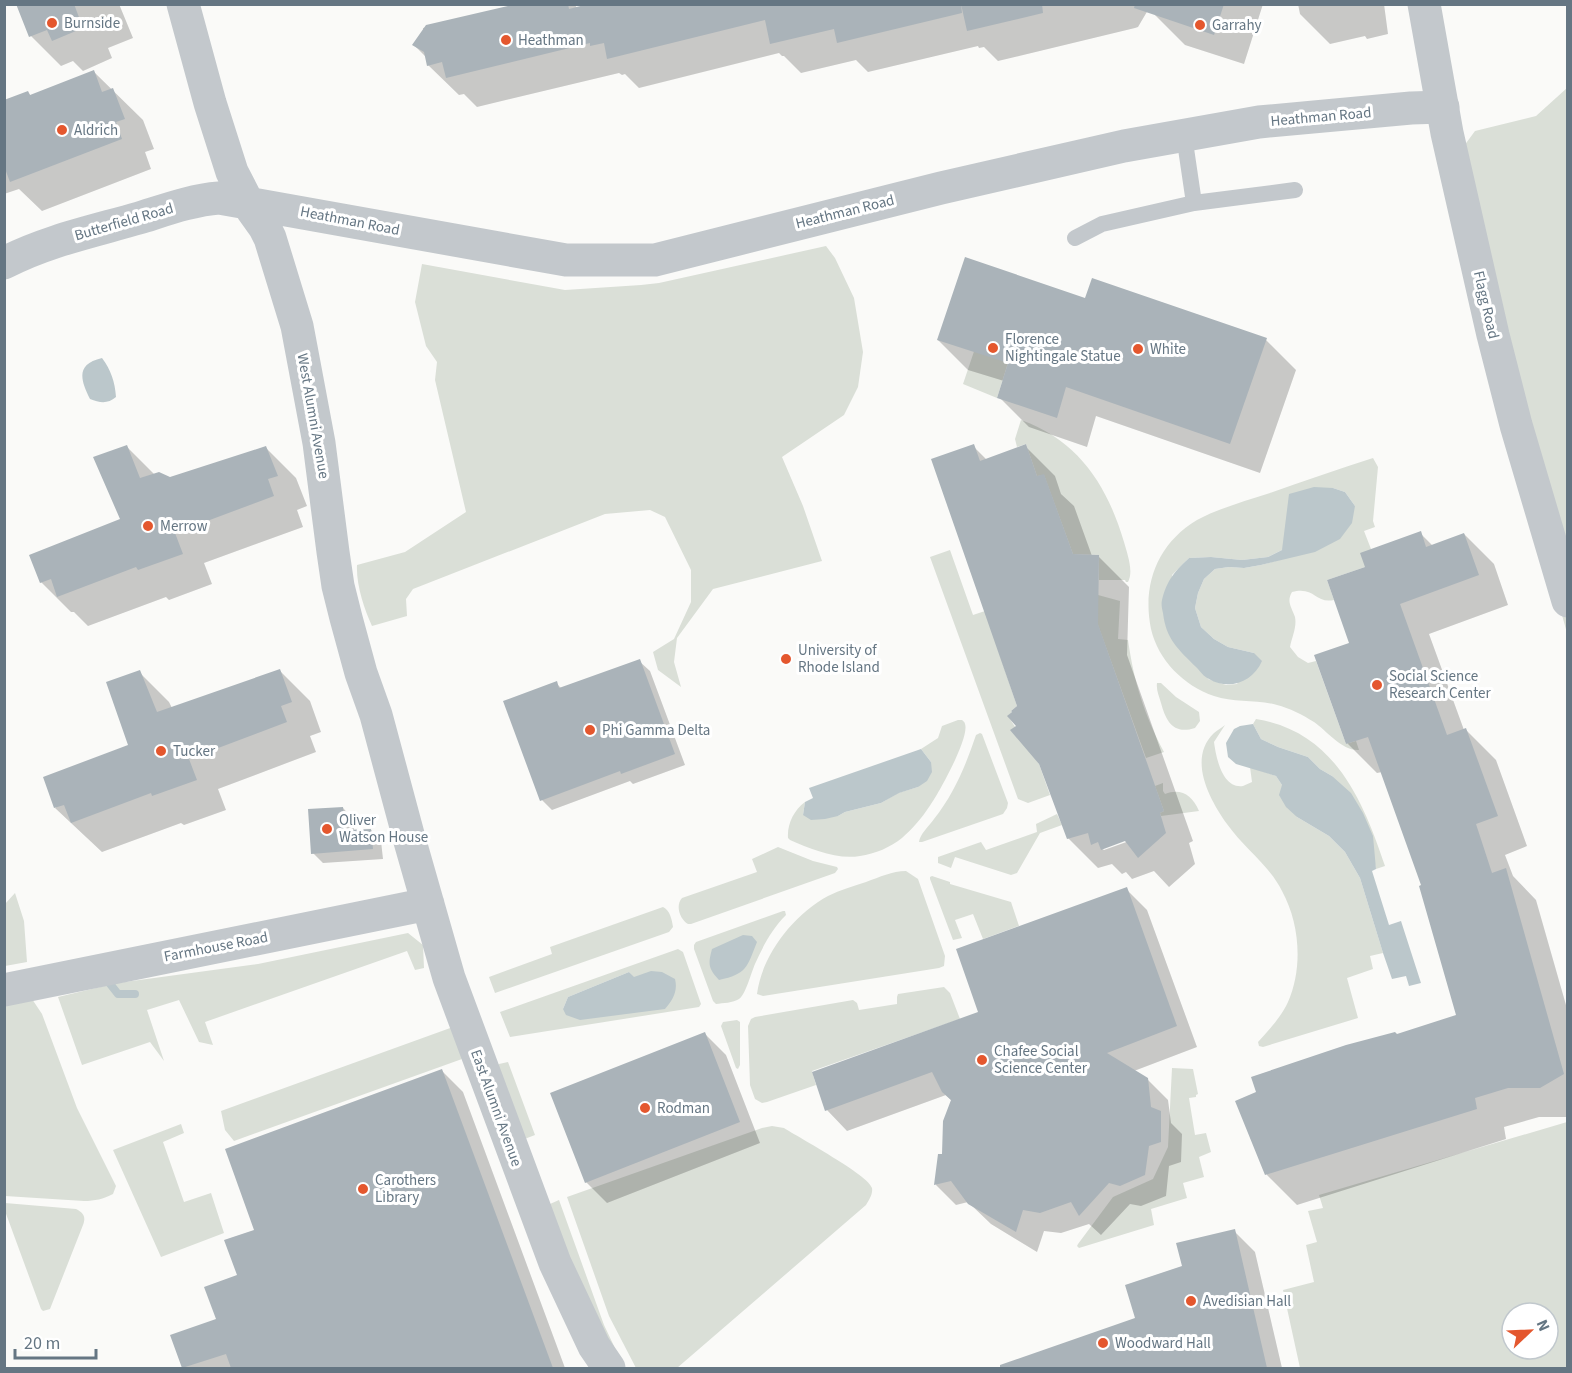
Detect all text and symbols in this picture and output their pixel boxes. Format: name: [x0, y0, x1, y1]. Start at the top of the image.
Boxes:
place label: Burnside: [64, 13, 120, 34]
place label: Garrahy: [1212, 15, 1262, 36]
marker: Burnside: [45, 16, 59, 30]
marker: Garrahy: [1193, 18, 1207, 32]
place label: Heathman: [518, 30, 584, 51]
marker: Heathman: [499, 33, 513, 47]
street label: Heathman Road: [1270, 102, 1372, 132]
place label: Aldrich: [74, 120, 118, 141]
marker: Aldrich: [55, 123, 69, 137]
street label: Heathman Road: [793, 190, 897, 234]
street label: Butterfield Road: [72, 198, 176, 246]
street label: Heathman Road: [298, 201, 402, 241]
street label: Flagg Road: [1468, 269, 1504, 341]
place label: Florence Nightingale Statue: [1005, 329, 1121, 367]
place label: White: [1150, 339, 1186, 360]
marker: Florence Nightingale Statue: [986, 341, 1000, 355]
marker: White: [1131, 342, 1145, 356]
street label: West Alumni Avenue: [292, 352, 334, 480]
place label: Merrow: [160, 516, 208, 537]
marker: Merrow: [141, 519, 155, 533]
place label: University of Rhode Island: [798, 640, 880, 678]
marker: University of Rhode Island: [779, 652, 793, 666]
place label: Social Science Research Center: [1389, 666, 1491, 704]
marker: Social Science Research Center: [1370, 678, 1384, 692]
place label: Phi Gamma Delta: [602, 720, 710, 741]
marker: Phi Gamma Delta: [583, 723, 597, 737]
place label: Tucker: [173, 741, 216, 762]
marker: Tucker: [154, 744, 168, 758]
place label: Oliver Watson House: [339, 810, 428, 848]
marker: Oliver Watson House: [320, 822, 334, 836]
street label: Farmhouse Road: [162, 927, 270, 967]
place label: Chafee Social Science Center: [994, 1041, 1088, 1079]
street label: East Alumni Avenue: [465, 1047, 527, 1169]
marker: Chafee Social Science Center: [975, 1053, 989, 1067]
place label: Rodman: [657, 1098, 710, 1119]
marker: Rodman: [638, 1101, 652, 1115]
place label: Carothers Library: [375, 1170, 436, 1208]
marker: Carothers Library: [356, 1182, 370, 1196]
place label: Avedisian Hall: [1203, 1291, 1291, 1312]
marker: Avedisian Hall: [1184, 1294, 1198, 1308]
north arrow: [1500, 1301, 1560, 1361]
text: N: [1531, 1316, 1555, 1335]
scale bar: [15, 1322, 96, 1360]
text: 20 m: [24, 1331, 60, 1356]
place label: Woodward Hall: [1115, 1333, 1211, 1354]
marker: Woodward Hall: [1096, 1336, 1110, 1350]

